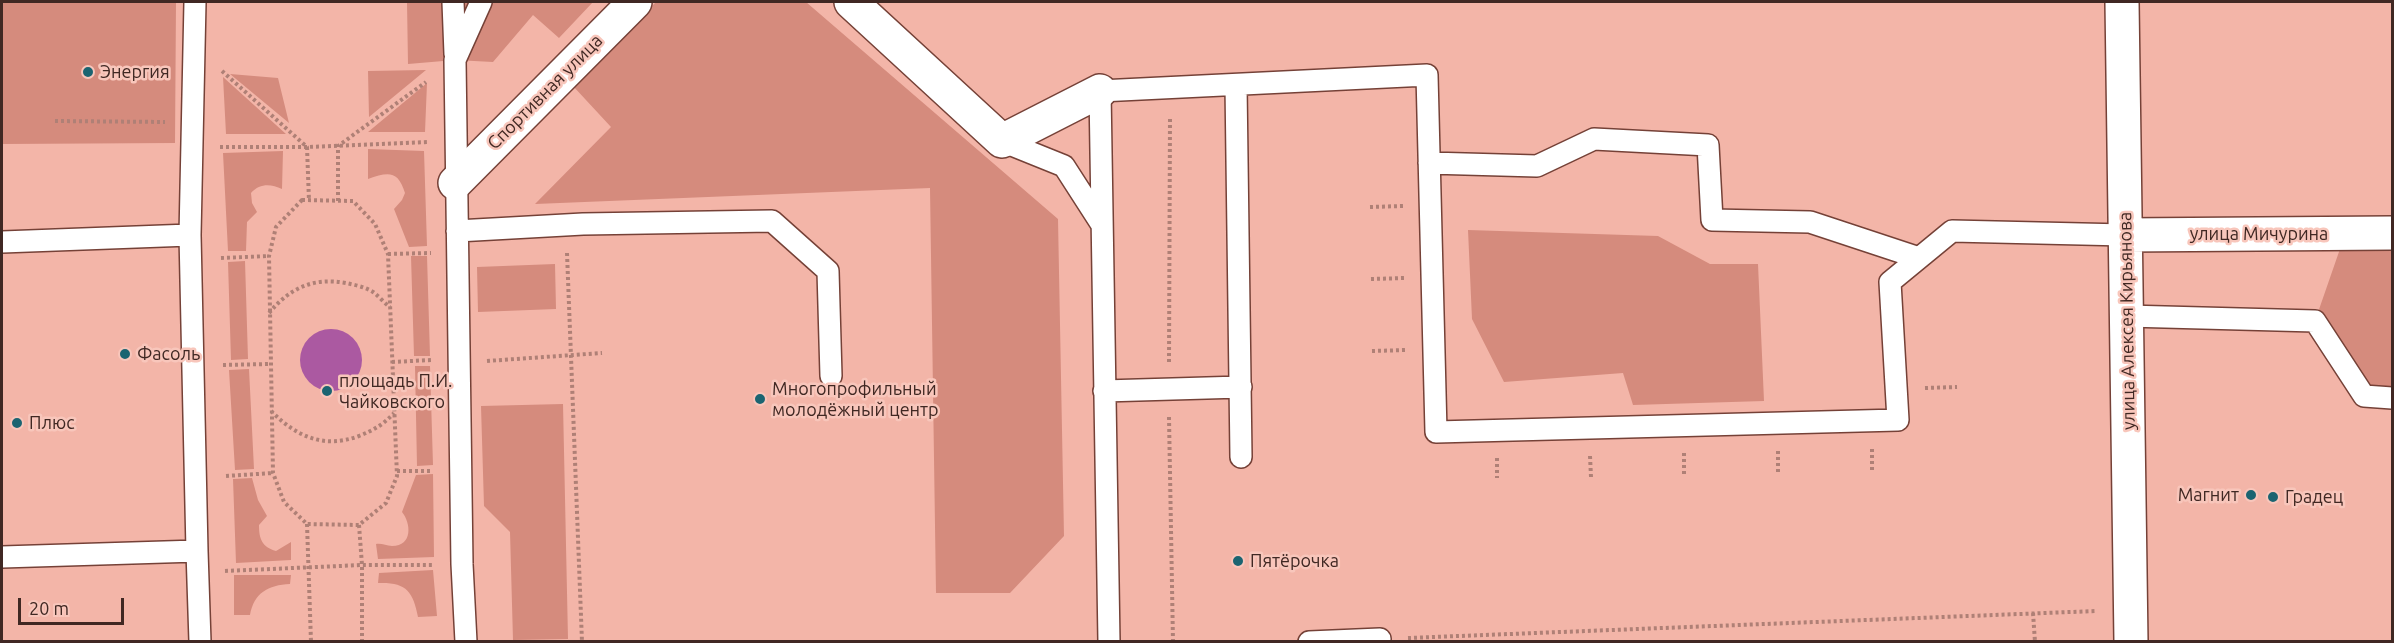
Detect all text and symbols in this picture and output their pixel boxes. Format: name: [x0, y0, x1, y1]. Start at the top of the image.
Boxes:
street label: Спортивная улица: [483, 30, 607, 154]
place label: Энергия: [100, 61, 170, 83]
marker: Энергия: [81, 65, 95, 79]
street label: улица Алексея Кирьянова: [2114, 212, 2140, 430]
street label: улица Мичурина: [2190, 223, 2328, 245]
place label: Фасоль: [137, 343, 200, 365]
marker: Фасоль: [118, 347, 132, 361]
place label: площадь П.И. Чайковского: [339, 370, 453, 412]
place label: Многопрофильный молодёжный центр: [772, 378, 939, 420]
marker: площадь П.И. Чайковского: [320, 384, 334, 398]
marker: Многопрофильный молодёжный центр: [753, 392, 767, 406]
place label: Плюс: [29, 412, 75, 434]
marker: Плюс: [10, 416, 24, 430]
place label: Магнит: [2178, 484, 2239, 506]
place label: Градец: [2285, 486, 2343, 508]
marker: Магнит: [2244, 488, 2258, 502]
marker: Градец: [2266, 490, 2280, 504]
place label: Пятёрочка: [1250, 550, 1339, 572]
marker: Пятёрочка: [1231, 554, 1245, 568]
scale bar: [21, 586, 128, 624]
text: 20 m: [29, 598, 69, 618]

